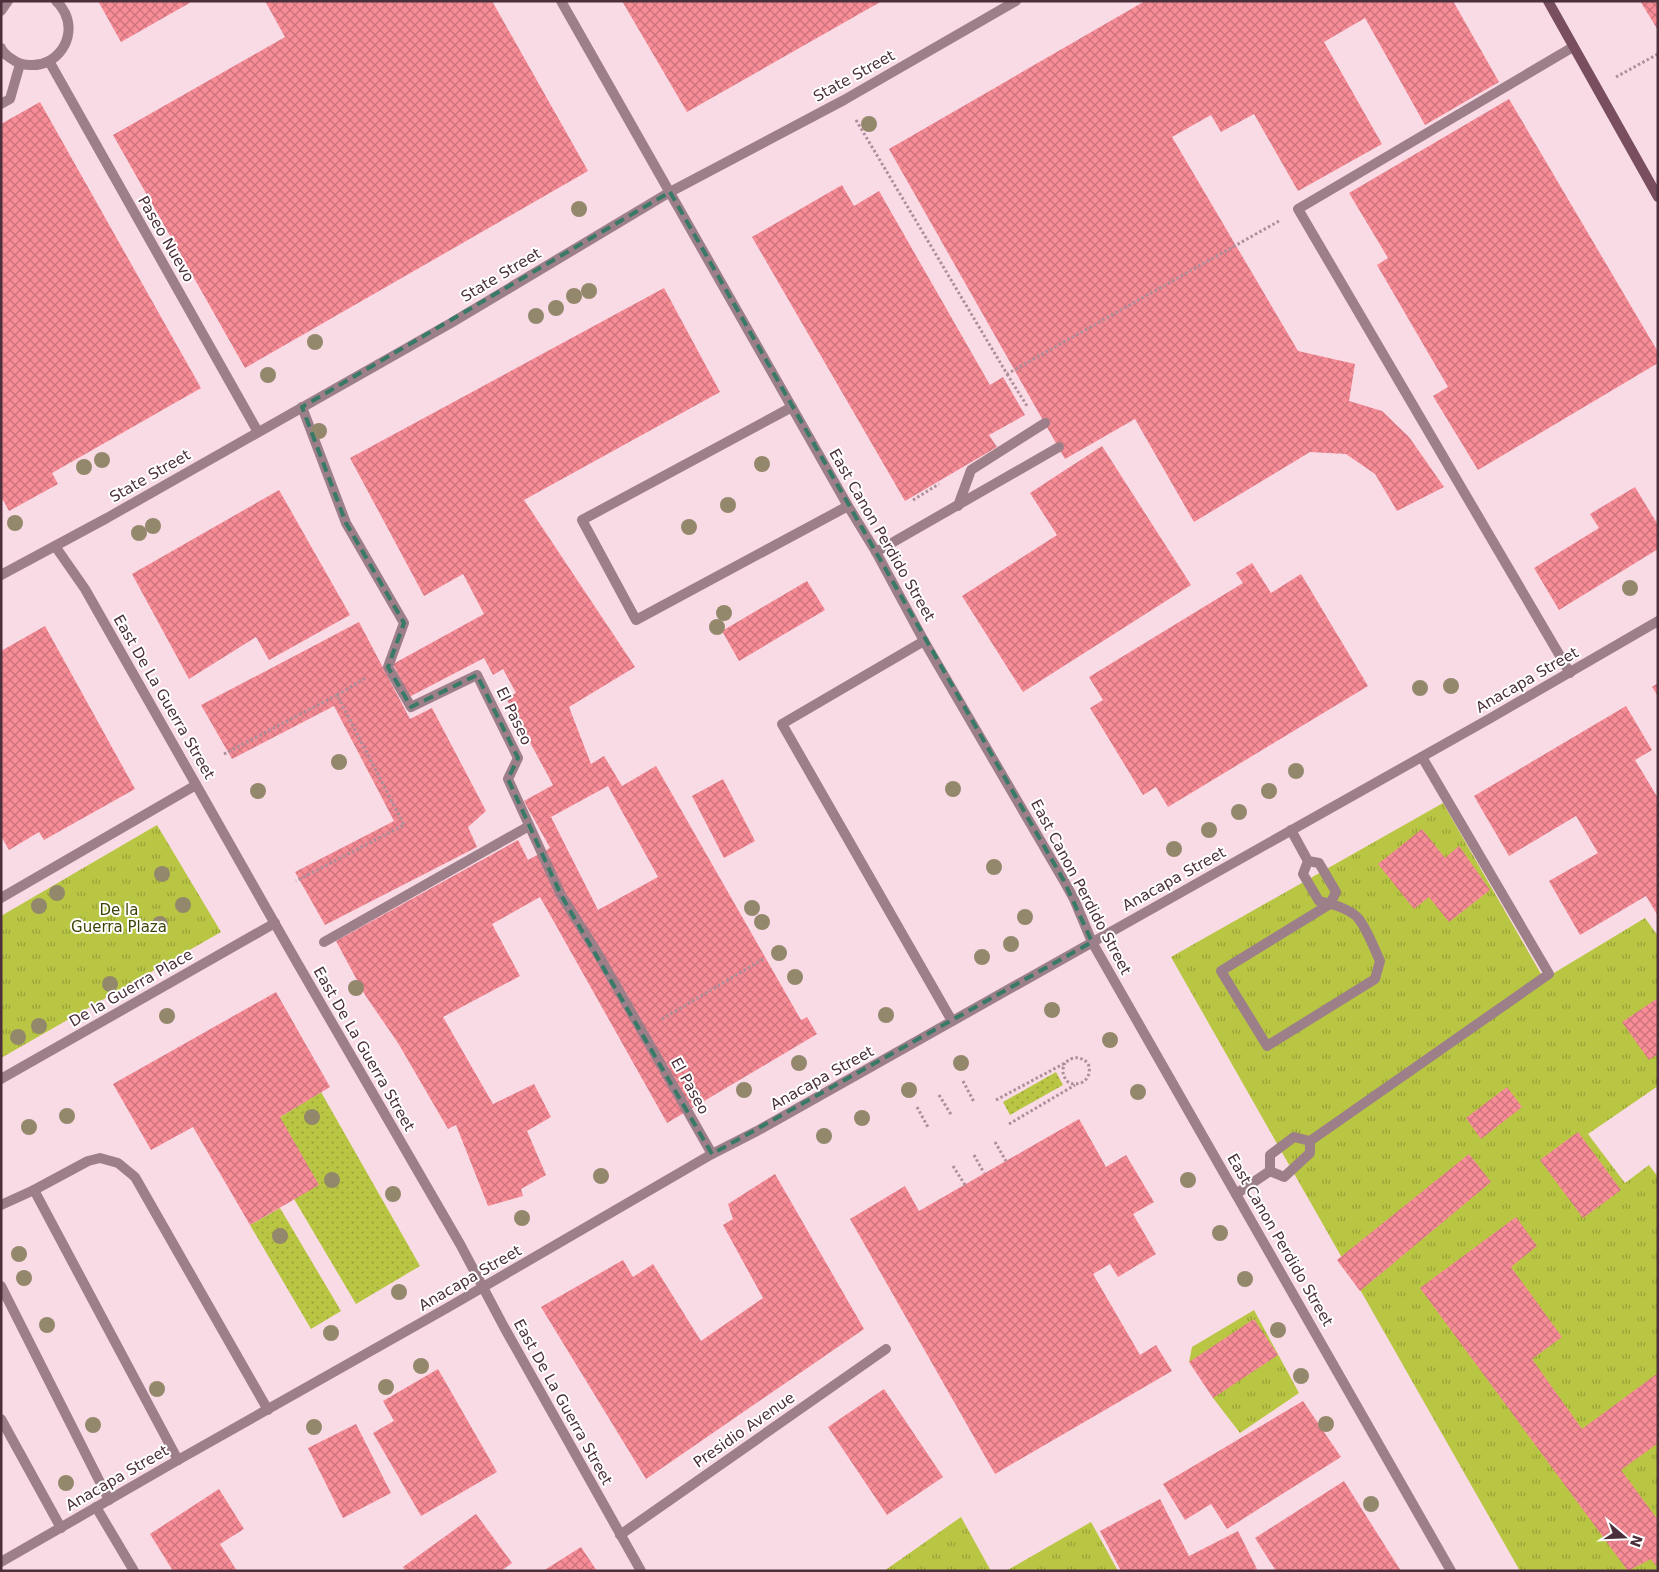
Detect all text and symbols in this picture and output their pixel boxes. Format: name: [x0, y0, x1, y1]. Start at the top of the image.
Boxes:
street label: State Street: [810, 46, 898, 106]
street label: Paseo Nuevo: [134, 193, 198, 285]
street label: State Street: [458, 244, 544, 306]
street label: State Street: [107, 446, 194, 506]
street label: East Canon Perdido Street: [825, 446, 939, 625]
street label: East De La Guerra Street: [109, 612, 219, 783]
street label: Anacapa Street: [1473, 643, 1582, 717]
street label: El Paseo: [492, 684, 536, 748]
street label: East Canon Perdido Street: [1027, 796, 1135, 978]
street label: Anacapa Street: [1119, 843, 1229, 915]
park label: De la Guerra Plaza: [71, 901, 167, 936]
street label: De la Guerra Place: [66, 945, 196, 1031]
street label: East De La Guerra Street: [309, 964, 419, 1135]
street label: Anacapa Street: [767, 1042, 877, 1114]
street label: El Paseo: [667, 1054, 713, 1118]
street label: East Canon Perdido Street: [1223, 1151, 1337, 1330]
street label: Anacapa Street: [416, 1241, 525, 1315]
street label: East De La Guerra Street: [510, 1316, 616, 1488]
street label: Presidio Avenue: [690, 1388, 798, 1472]
street label: Anacapa Street: [63, 1441, 172, 1515]
north arrow: [1599, 1512, 1649, 1562]
text: N: [1627, 1533, 1646, 1549]

